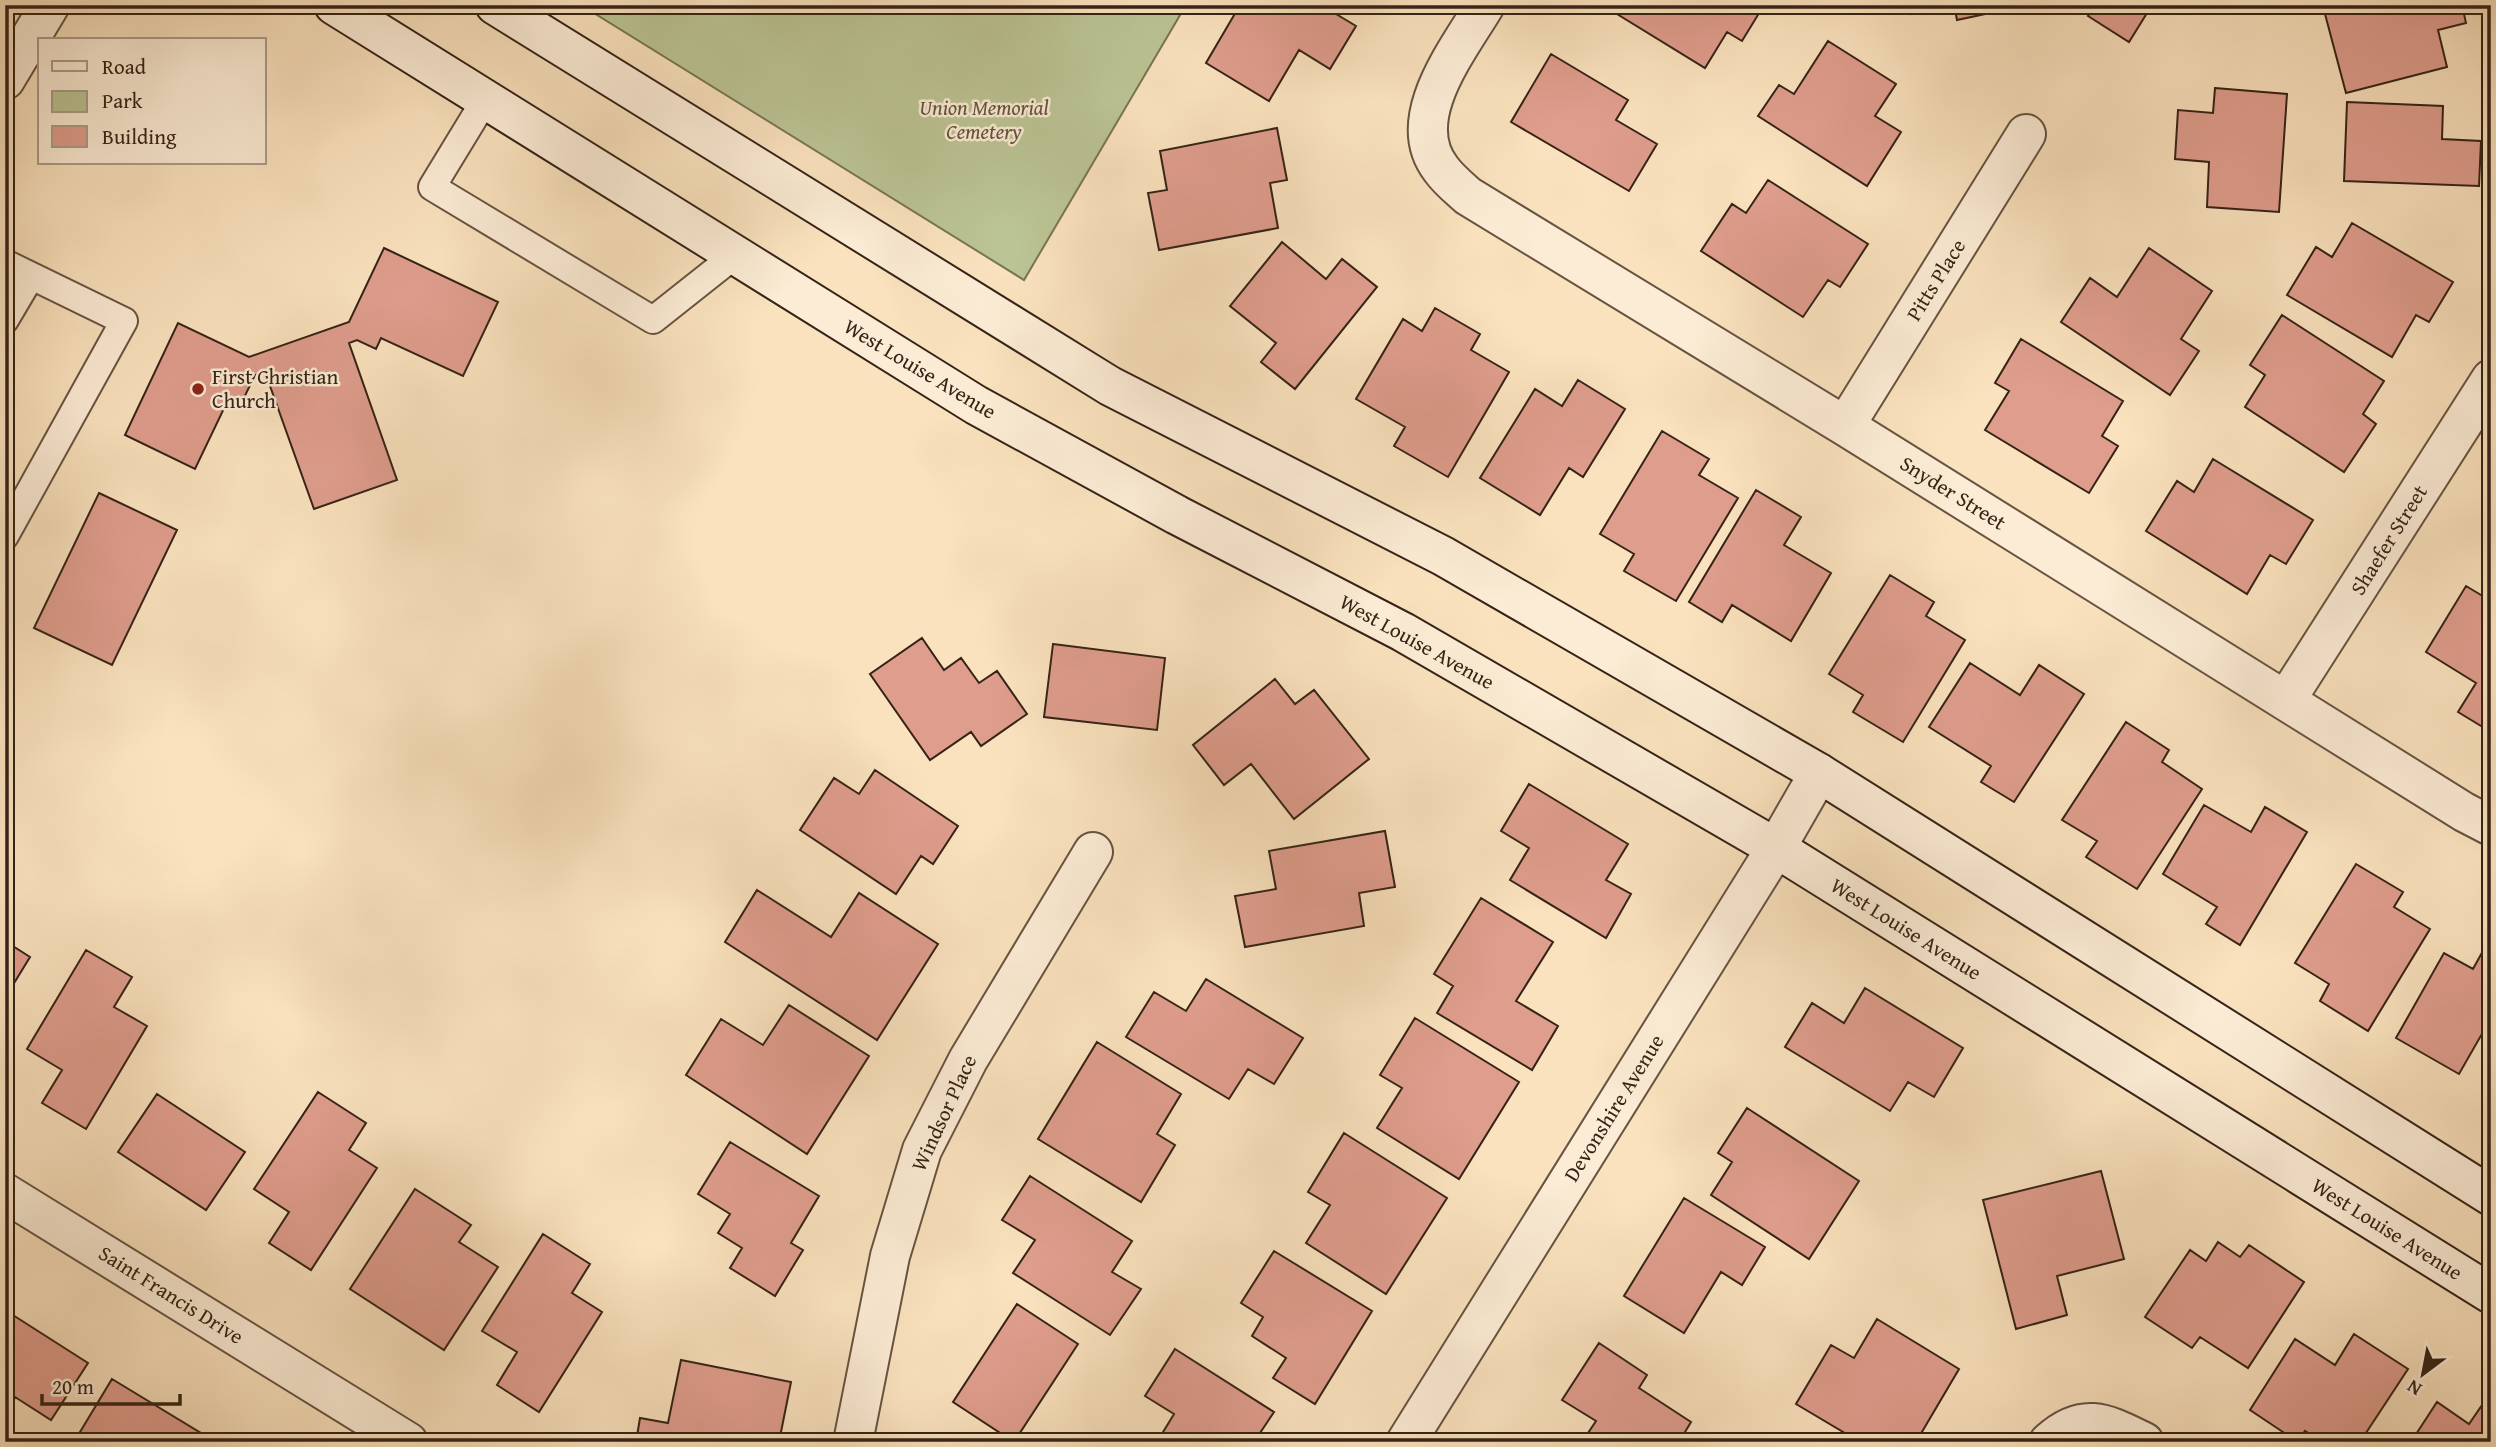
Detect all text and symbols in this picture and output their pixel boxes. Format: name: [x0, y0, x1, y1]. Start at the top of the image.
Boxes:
legend: [38, 38, 266, 164]
text: Road: [102, 51, 147, 82]
text: Park: [102, 85, 143, 116]
park label: Union Memorial Cemetery: [919, 92, 1049, 147]
text: Building: [102, 121, 177, 152]
street label: Pitts Place: [1898, 233, 1973, 327]
street label: West Louise Avenue: [838, 311, 1002, 426]
place label: First Christian Church: [212, 361, 338, 416]
marker: First Christian Church: [190, 381, 206, 397]
street label: Snyder Street: [1894, 448, 2013, 538]
street label: Shaefer Street: [2342, 478, 2435, 601]
street label: West Louise Avenue: [1334, 586, 1500, 697]
street label: West Louise Avenue: [1825, 870, 1988, 988]
street label: Devonshire Avenue: [1556, 1028, 1671, 1187]
street label: Windsor Place: [903, 1049, 984, 1176]
street label: West Louise Avenue: [2306, 1170, 2469, 1288]
street label: Saint Francis Drive: [93, 1238, 250, 1352]
north arrow: [2388, 1338, 2458, 1408]
scale bar: [42, 1363, 180, 1407]
text: 20 m: [52, 1371, 94, 1402]
text: N: [2401, 1373, 2427, 1404]

